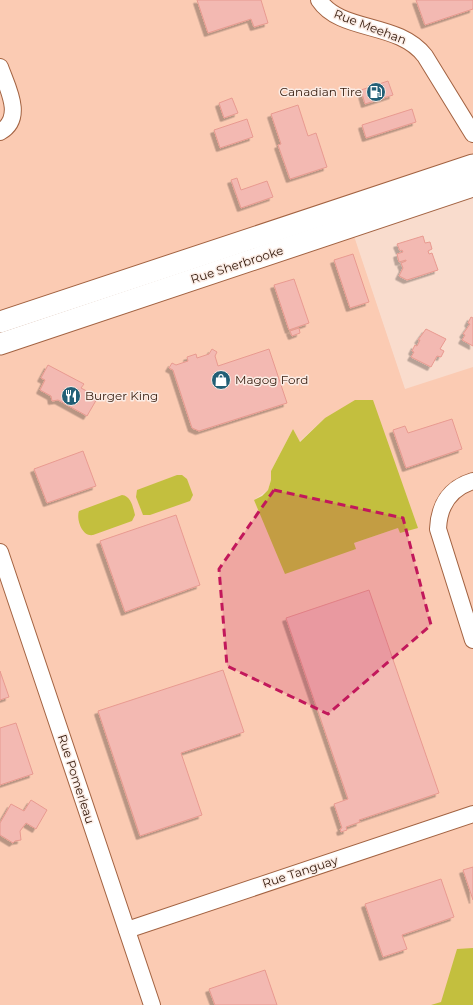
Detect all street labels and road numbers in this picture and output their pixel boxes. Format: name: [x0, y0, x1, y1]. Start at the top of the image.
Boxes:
street label: Rue Meehan: [332, 6, 409, 47]
street label: Rue Sherbrooke: [189, 242, 285, 287]
street label: Rue Pomerleau: [55, 732, 98, 826]
street label: Rue Tanguay: [260, 852, 340, 891]

